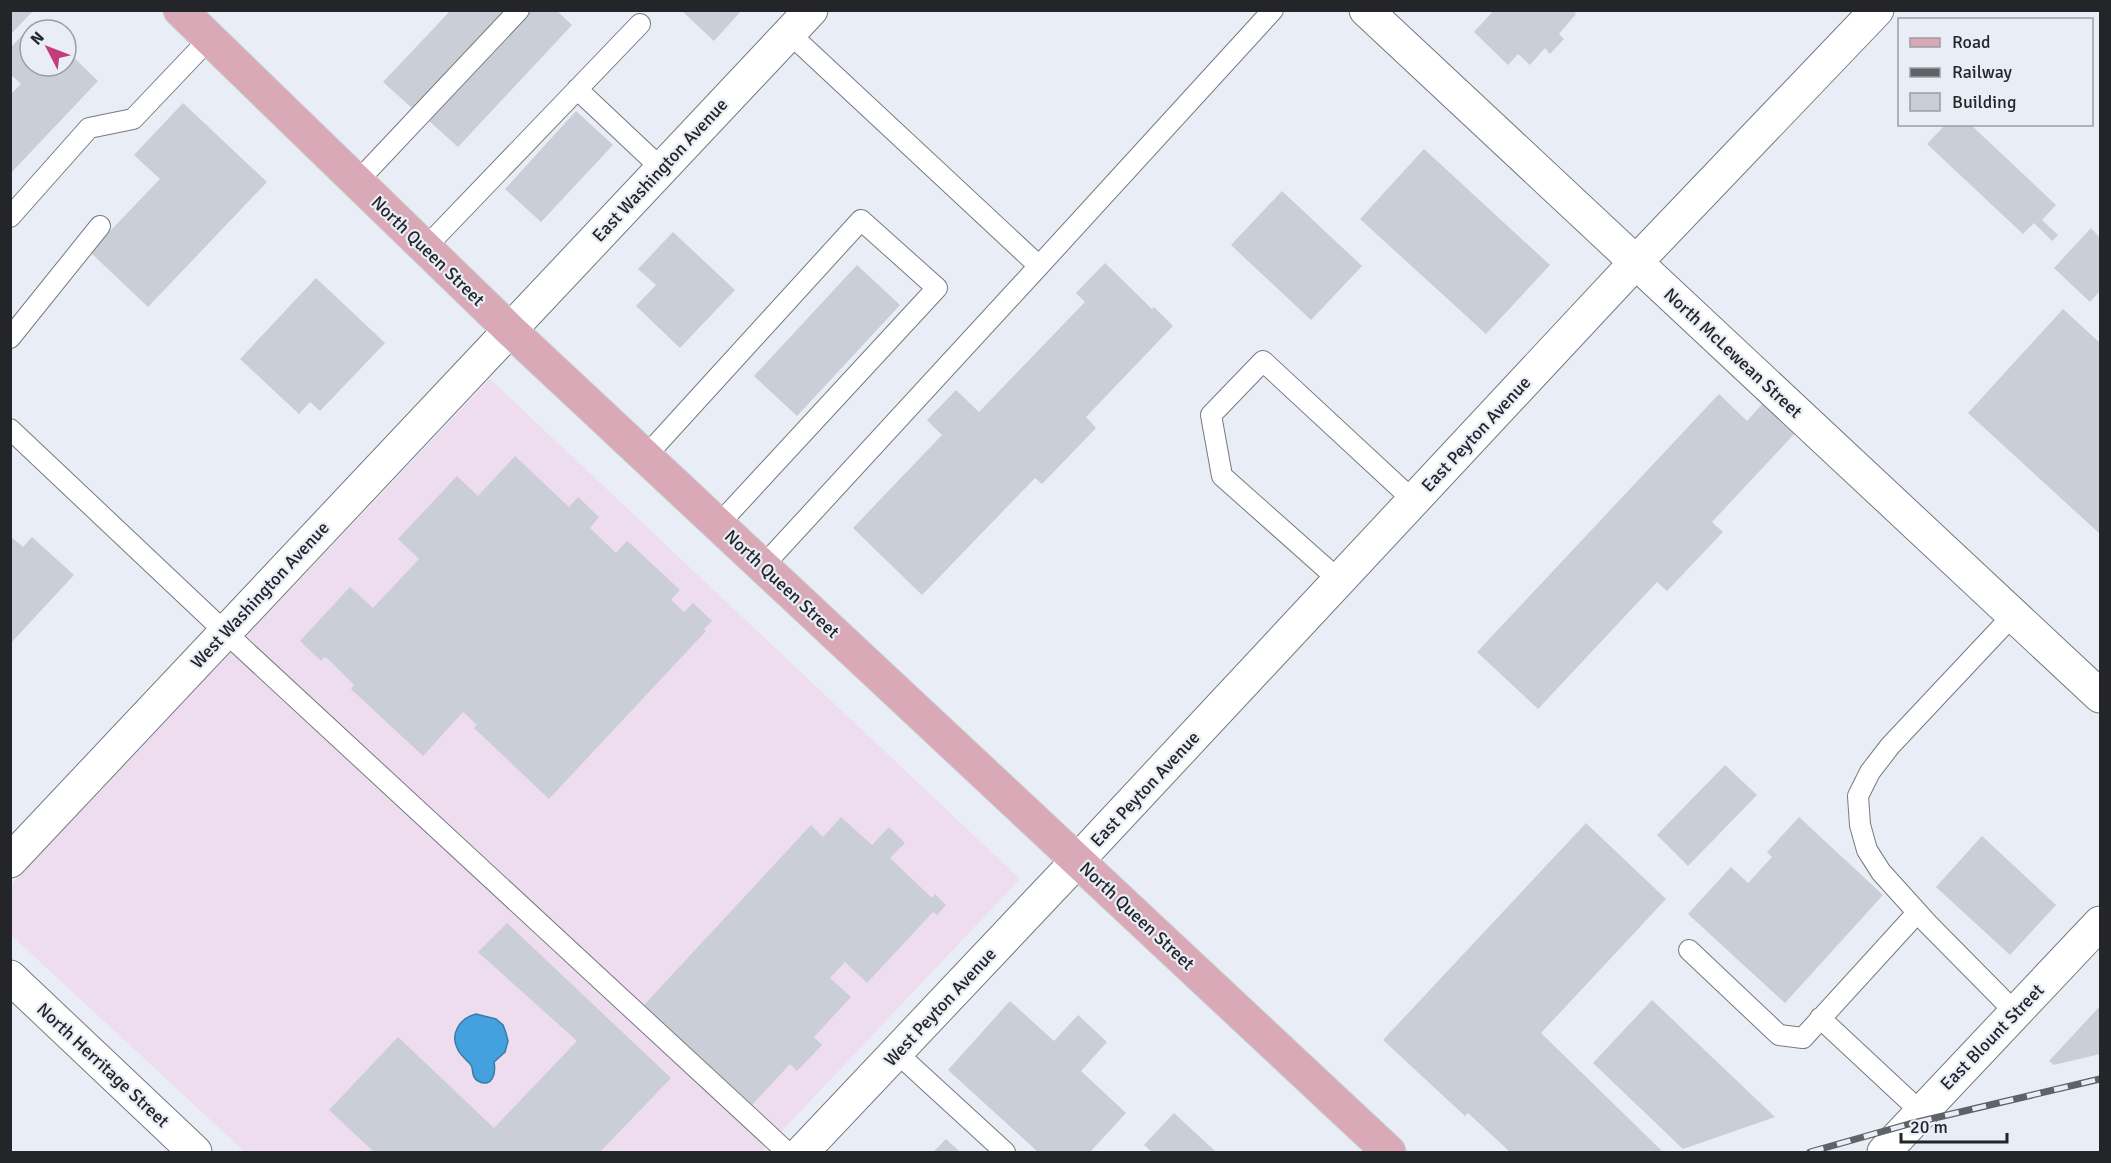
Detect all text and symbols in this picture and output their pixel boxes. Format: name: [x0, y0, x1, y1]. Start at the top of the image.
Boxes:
north arrow: [18, 18, 78, 78]
legend: [1898, 18, 2093, 126]
text: N: [26, 28, 49, 49]
text: Road: [1952, 31, 1991, 53]
text: Railway: [1952, 61, 2013, 83]
text: Building: [1952, 91, 2016, 113]
street label: East Washington Avenue: [588, 94, 732, 246]
street label: North Queen Street: [367, 191, 489, 311]
street label: North McLewean Street: [1659, 283, 1807, 423]
street label: East Peyton Avenue: [1417, 372, 1535, 496]
street label: West Washington Avenue: [186, 517, 334, 673]
street label: North Queen Street: [720, 525, 844, 643]
street label: East Peyton Avenue: [1086, 727, 1204, 851]
street label: North Queen Street: [1075, 857, 1199, 975]
street label: West Peyton Avenue: [879, 943, 1001, 1071]
street label: East Blount Street: [1936, 979, 2048, 1095]
street label: North Herritage Street: [32, 998, 174, 1132]
scale bar: [1901, 1106, 2008, 1144]
text: 20 m: [1910, 1116, 1948, 1138]

